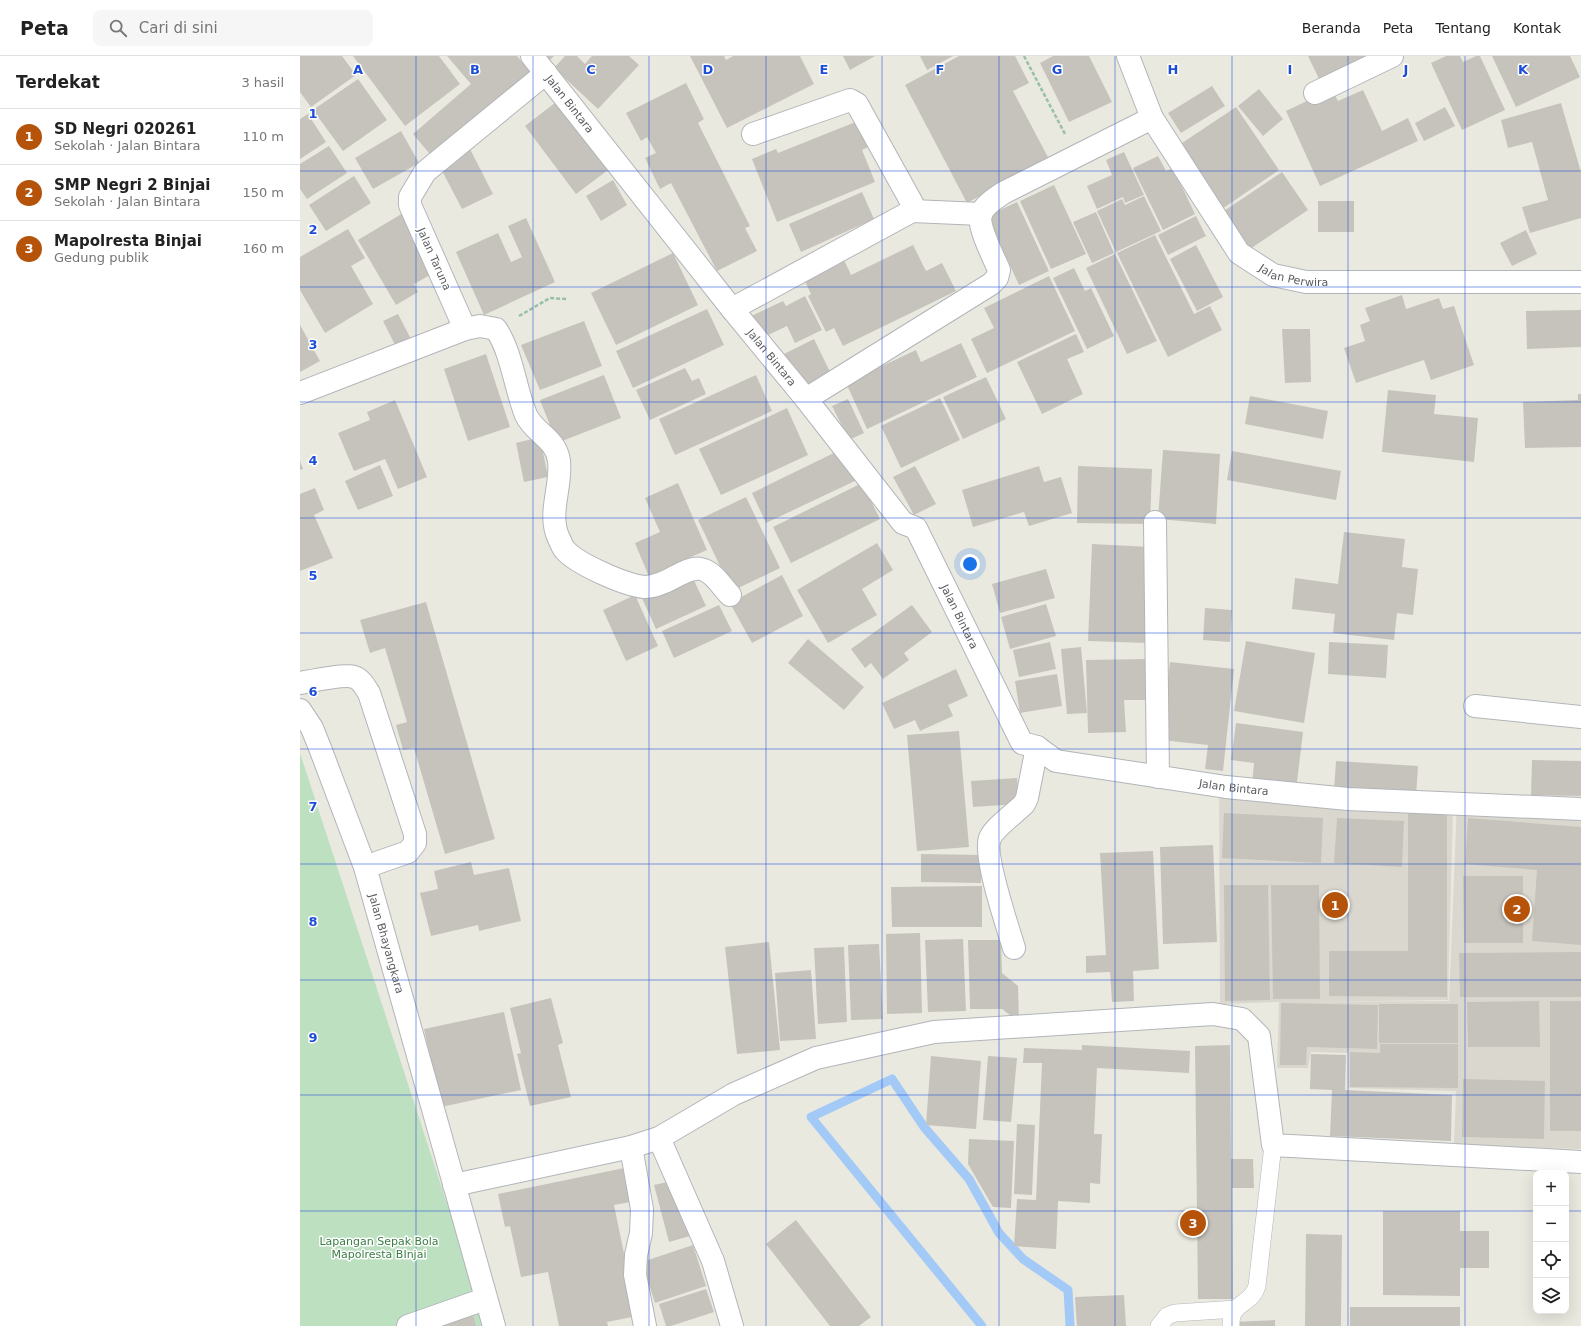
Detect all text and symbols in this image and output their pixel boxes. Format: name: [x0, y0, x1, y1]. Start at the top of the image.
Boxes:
search box: [93, 10, 373, 46]
text: Peta: [20, 17, 69, 39]
icon: search: [107, 17, 129, 39]
text: Cari di sini: [139, 19, 218, 37]
text: Beranda: [1302, 20, 1361, 36]
text: Peta: [1383, 20, 1413, 36]
text: Tentang: [1435, 20, 1491, 36]
text: Kontak: [1513, 20, 1561, 36]
text: A: [353, 62, 363, 77]
text: B: [470, 62, 480, 77]
text: C: [586, 62, 596, 77]
text: D: [703, 62, 714, 77]
text: E: [820, 62, 828, 77]
text: F: [936, 62, 944, 77]
text: G: [1052, 62, 1062, 77]
text: H: [1168, 62, 1178, 77]
text: I: [1288, 62, 1292, 77]
text: J: [1403, 62, 1408, 77]
text: K: [1518, 62, 1529, 77]
street label: Jalan Bintara: [542, 71, 597, 135]
text: Terdekat: [16, 72, 100, 92]
text: 3 hasil: [241, 75, 284, 90]
text: 1: [308, 106, 318, 121]
text: SD Negri 020261: [54, 120, 196, 138]
text: 1: [24, 129, 34, 144]
text: 110 m: [242, 129, 284, 144]
text: Sekolah · Jalan Bintara: [54, 138, 200, 153]
text: SMP Negri 2 Binjai: [54, 176, 211, 194]
text: 2: [24, 185, 34, 200]
text: 150 m: [242, 185, 284, 200]
text: Sekolah · Jalan Bintara: [54, 194, 200, 209]
text: 2: [308, 222, 318, 237]
street label: Jalan Taruna: [414, 225, 454, 292]
text: Mapolresta Binjai: [54, 232, 202, 250]
text: 3: [24, 241, 34, 256]
text: 160 m: [242, 241, 284, 256]
text: Gedung publik: [54, 250, 149, 265]
street label: Jalan Perwira: [1256, 261, 1328, 289]
street label: Jalan Bintara: [744, 325, 799, 389]
text: 3: [308, 337, 318, 352]
text: 4: [308, 453, 318, 468]
your location: [960, 554, 980, 574]
text: 5: [308, 568, 318, 583]
street label: Jalan Bintara: [938, 581, 981, 651]
text: 6: [308, 684, 318, 699]
street label: Jalan Bintara: [1197, 776, 1269, 798]
text: 7: [308, 799, 318, 814]
pin: 1: [1322, 890, 1348, 920]
street label: Jalan Bhayangkara: [366, 891, 407, 995]
pin: 2: [1504, 894, 1530, 924]
text: 8: [308, 914, 318, 929]
text: 9: [308, 1030, 318, 1045]
map controls: [1533, 1170, 1569, 1314]
button: +: [1533, 1170, 1569, 1206]
button: −: [1533, 1206, 1569, 1242]
pin: 3: [1180, 1208, 1206, 1238]
park label: Lapangan Sepak Bola Mapolresta BInjai: [319, 1235, 439, 1261]
button: locate: [1533, 1242, 1569, 1278]
button: layers: [1533, 1278, 1569, 1314]

